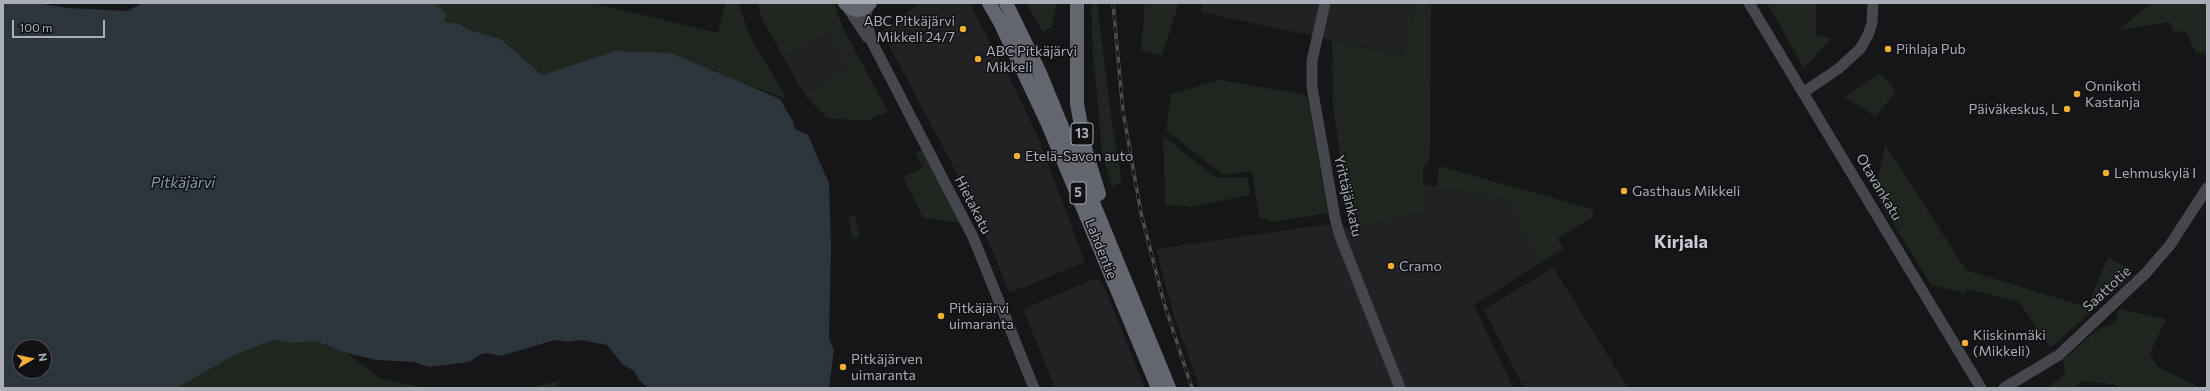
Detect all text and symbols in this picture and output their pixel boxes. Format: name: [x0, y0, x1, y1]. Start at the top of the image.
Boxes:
scale bar: [14, 12, 107, 38]
place label: ABC Pitkäjärvi Mikkeli 24/7: [864, 13, 955, 46]
text: 100 m: [19, 20, 53, 34]
marker: ABC Pitkäjärvi Mikkeli 24/7: [958, 24, 968, 34]
place label: Pihlaja Pub: [1896, 41, 1966, 57]
place label: ABC Pitkäjärvi Mikkeli: [986, 43, 1077, 76]
marker: Pihlaja Pub: [1883, 44, 1893, 54]
marker: ABC Pitkäjärvi Mikkeli: [973, 54, 983, 64]
place label: Onnikoti Kastanja: [2085, 78, 2141, 110]
marker: Onnikoti Kastanja: [2072, 89, 2082, 99]
place label: Päiväkeskus, L: [1968, 101, 2059, 117]
marker: Päiväkeskus, L: [2062, 104, 2072, 114]
road number: 13: [1071, 123, 1093, 145]
place label: Etelä-Savon auto: [1025, 148, 1133, 164]
street label: Otavankatu: [1852, 150, 1906, 224]
marker: Etelä-Savon auto: [1012, 151, 1022, 161]
street label: Yrittäjänkatu: [1330, 153, 1366, 239]
place label: Lehmuskylä I: [2114, 165, 2196, 181]
marker: Lehmuskylä I: [2101, 168, 2111, 178]
street label: Hietakatu: [951, 173, 995, 237]
water label: Pitkäjärvi: [151, 174, 215, 192]
road number: 5: [1070, 182, 1086, 204]
place label: Gasthaus Mikkeli: [1632, 183, 1740, 199]
marker: Gasthaus Mikkeli: [1619, 186, 1629, 196]
street label: Lahdentie: [1081, 216, 1121, 282]
district label: Kirjala: [1654, 231, 1708, 253]
place label: Cramo: [1399, 258, 1442, 274]
marker: Cramo: [1386, 261, 1396, 271]
street label: Saattotie: [2080, 263, 2134, 315]
place label: Pitkäjärvi uimaranta: [949, 300, 1014, 332]
marker: Pitkäjärvi uimaranta: [936, 311, 946, 321]
place label: Kiiskinmäki (Mikkeli): [1973, 327, 2046, 360]
marker: Kiiskinmäki (Mikkeli): [1960, 338, 1970, 348]
north arrow: [12, 339, 52, 379]
place label: Pitkäjärven uimaranta: [851, 351, 923, 384]
text: N: [36, 352, 50, 362]
marker: Pitkäjärven uimaranta: [838, 362, 848, 372]

